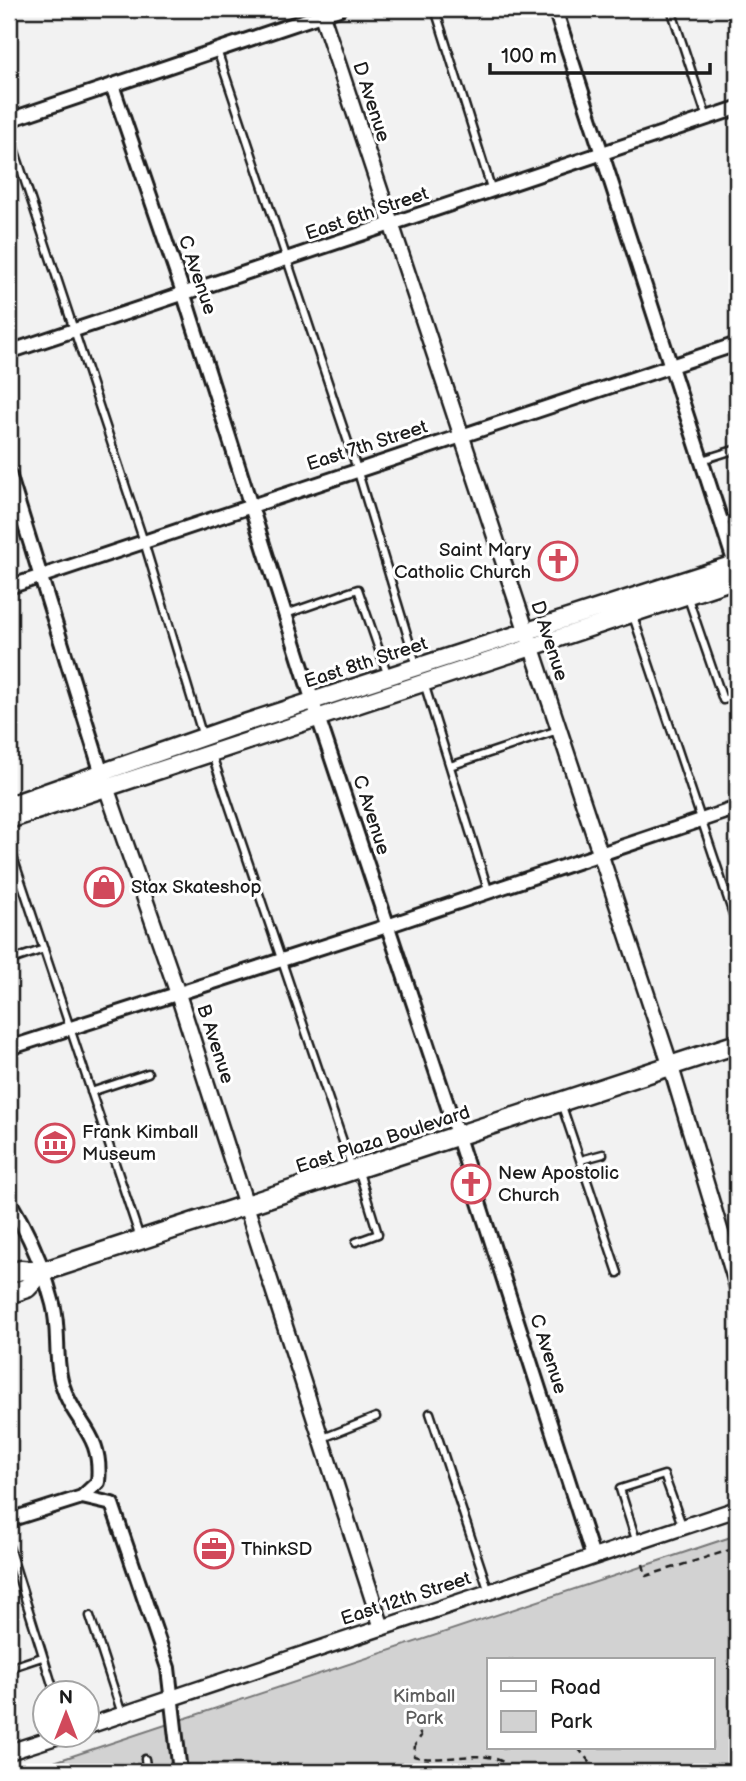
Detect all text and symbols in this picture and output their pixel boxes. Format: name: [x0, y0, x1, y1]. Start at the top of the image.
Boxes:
scale bar: [490, 32, 711, 76]
text: 100 m: [501, 44, 557, 69]
street label: D Avenue: [347, 59, 395, 145]
street label: East 6th Street: [302, 182, 432, 246]
street label: C Avenue: [173, 232, 221, 318]
street label: East 7th Street: [304, 416, 431, 476]
place label: Saint Mary Catholic Church: [394, 539, 531, 584]
church icon: Saint Mary Catholic Church: [537, 540, 579, 582]
street label: D Avenue: [525, 598, 573, 684]
street label: East 8th Street: [302, 632, 431, 694]
street label: C Avenue: [347, 772, 395, 858]
shop icon: Stax Skateshop: [83, 866, 125, 908]
place label: Stax Skateshop: [131, 876, 262, 899]
street label: B Avenue: [191, 1001, 239, 1087]
street label: East Plaza Boulevard: [293, 1101, 473, 1179]
place label: Frank Kimball Museum: [82, 1121, 198, 1166]
museum icon: Frank Kimball Museum: [34, 1122, 76, 1164]
place label: New Apostolic Church: [498, 1162, 619, 1207]
church icon: New Apostolic Church: [450, 1163, 492, 1205]
street label: C Avenue: [524, 1311, 572, 1397]
office icon: ThinkSD: [193, 1528, 235, 1570]
place label: ThinkSD: [241, 1538, 312, 1561]
street label: East 12th Street: [338, 1567, 474, 1631]
legend: [487, 1658, 714, 1750]
text: Road: [550, 1675, 601, 1700]
north arrow: [32, 1680, 102, 1750]
park label: Kimball Park: [393, 1685, 455, 1730]
text: N: [59, 1687, 73, 1710]
text: Park: [550, 1709, 593, 1734]

